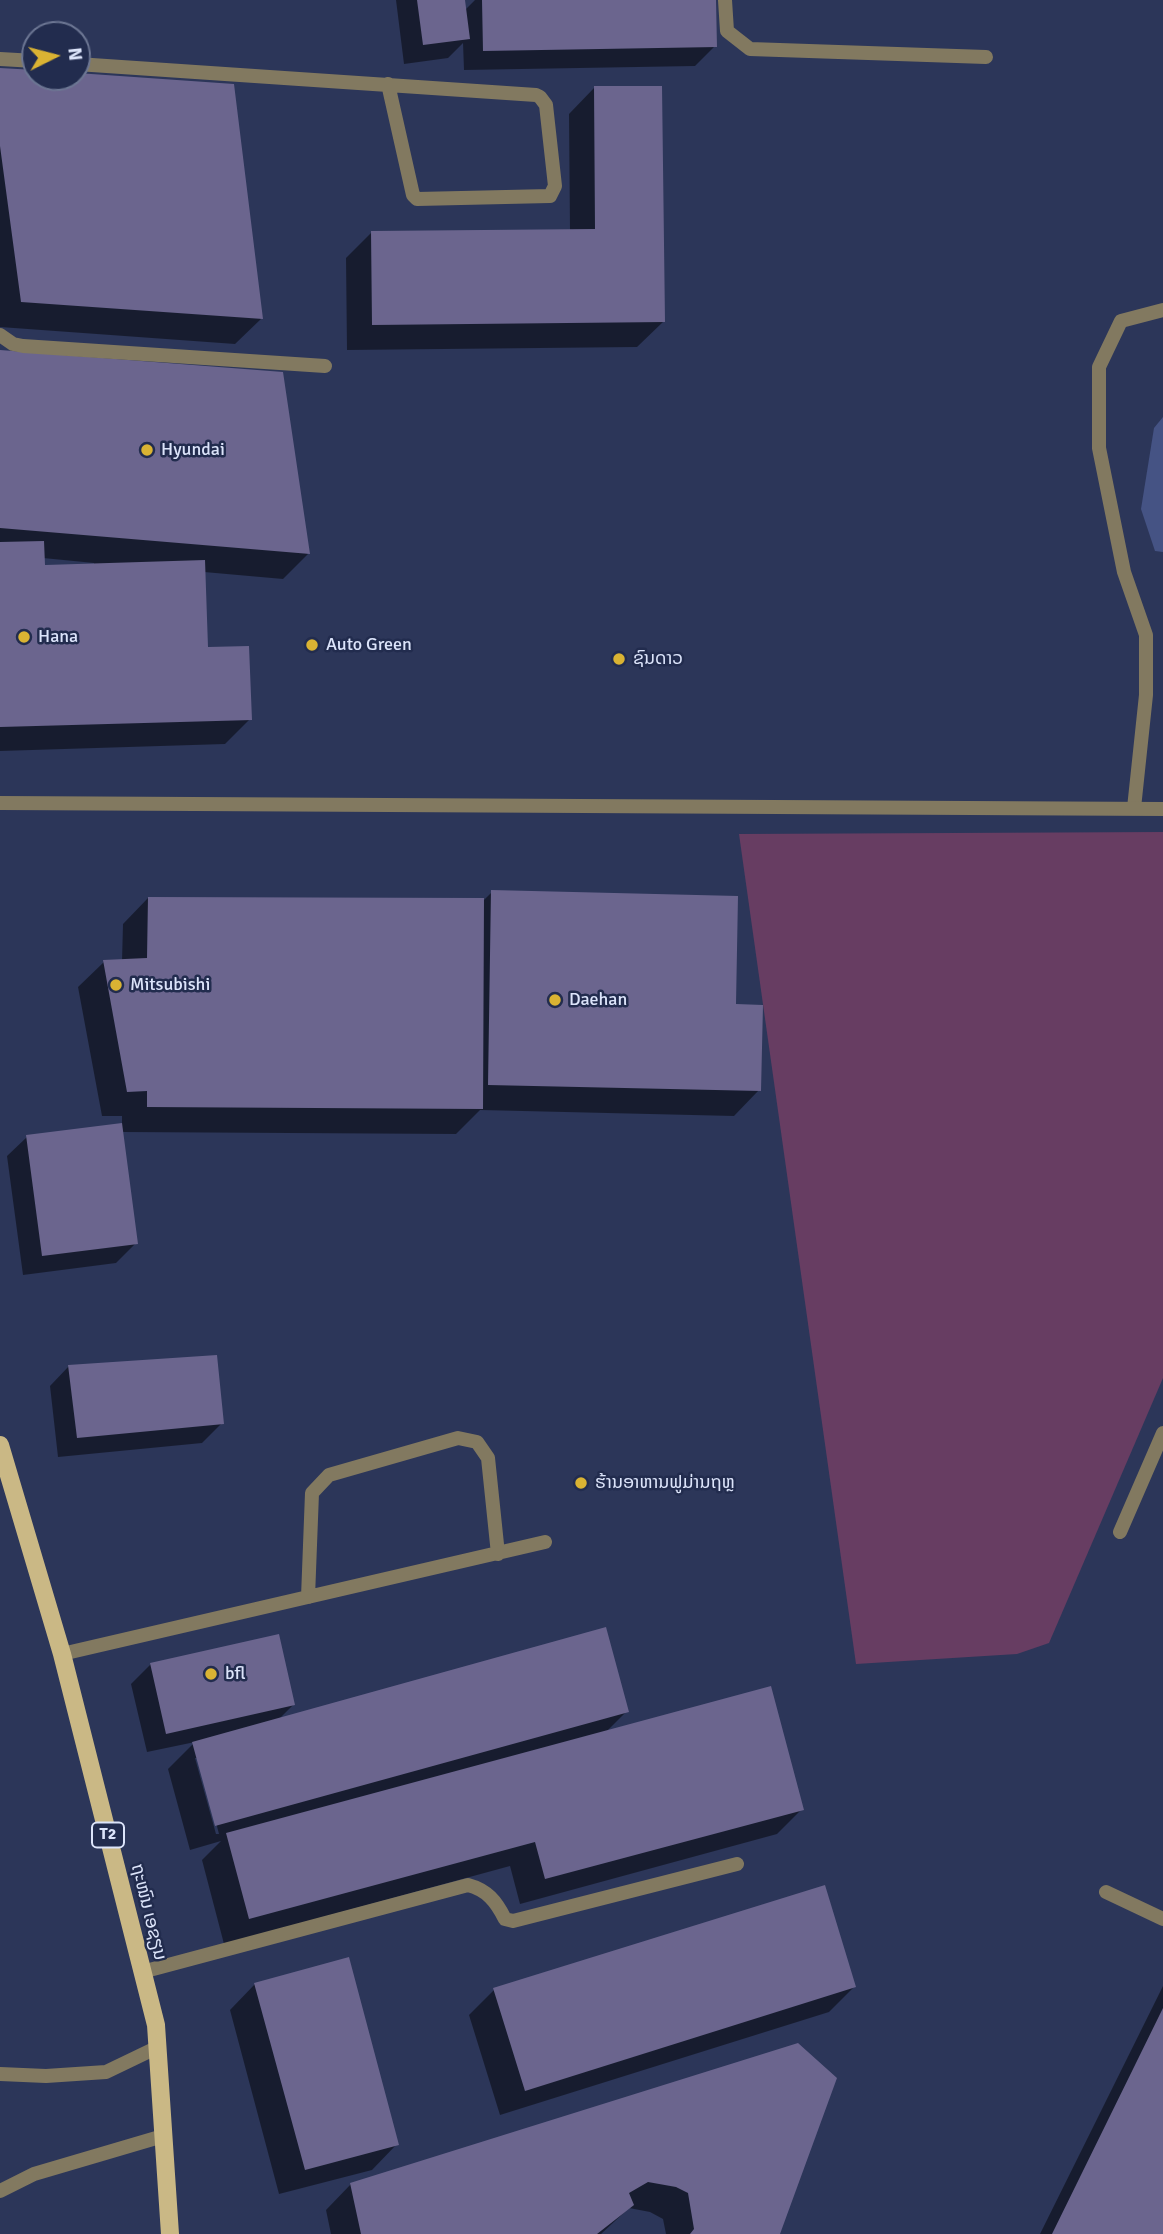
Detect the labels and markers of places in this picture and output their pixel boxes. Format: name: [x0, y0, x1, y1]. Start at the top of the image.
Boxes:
place label: Hyundai: [161, 439, 225, 461]
marker: Hyundai: [139, 442, 155, 458]
place label: Hana: [38, 626, 78, 648]
marker: Hana: [16, 629, 32, 645]
place label: Auto Green: [326, 634, 412, 656]
marker: Auto Green: [304, 637, 320, 653]
place label: ຊົນດາວ: [633, 648, 683, 670]
marker: ຊົນດາວ: [611, 651, 627, 667]
place label: Mitsubishi: [130, 974, 210, 996]
marker: Mitsubishi: [108, 977, 124, 993]
place label: Daehan: [569, 989, 627, 1011]
marker: Daehan: [547, 992, 563, 1008]
place label: ຮ້ານອາຫານຟູມ່ານຖຫຼ: [595, 1472, 735, 1494]
marker: ຮ້ານອາຫານຟູມ່ານຖຫຼ: [573, 1475, 589, 1491]
place label: bfl: [225, 1663, 246, 1685]
marker: bfl: [203, 1666, 219, 1682]

